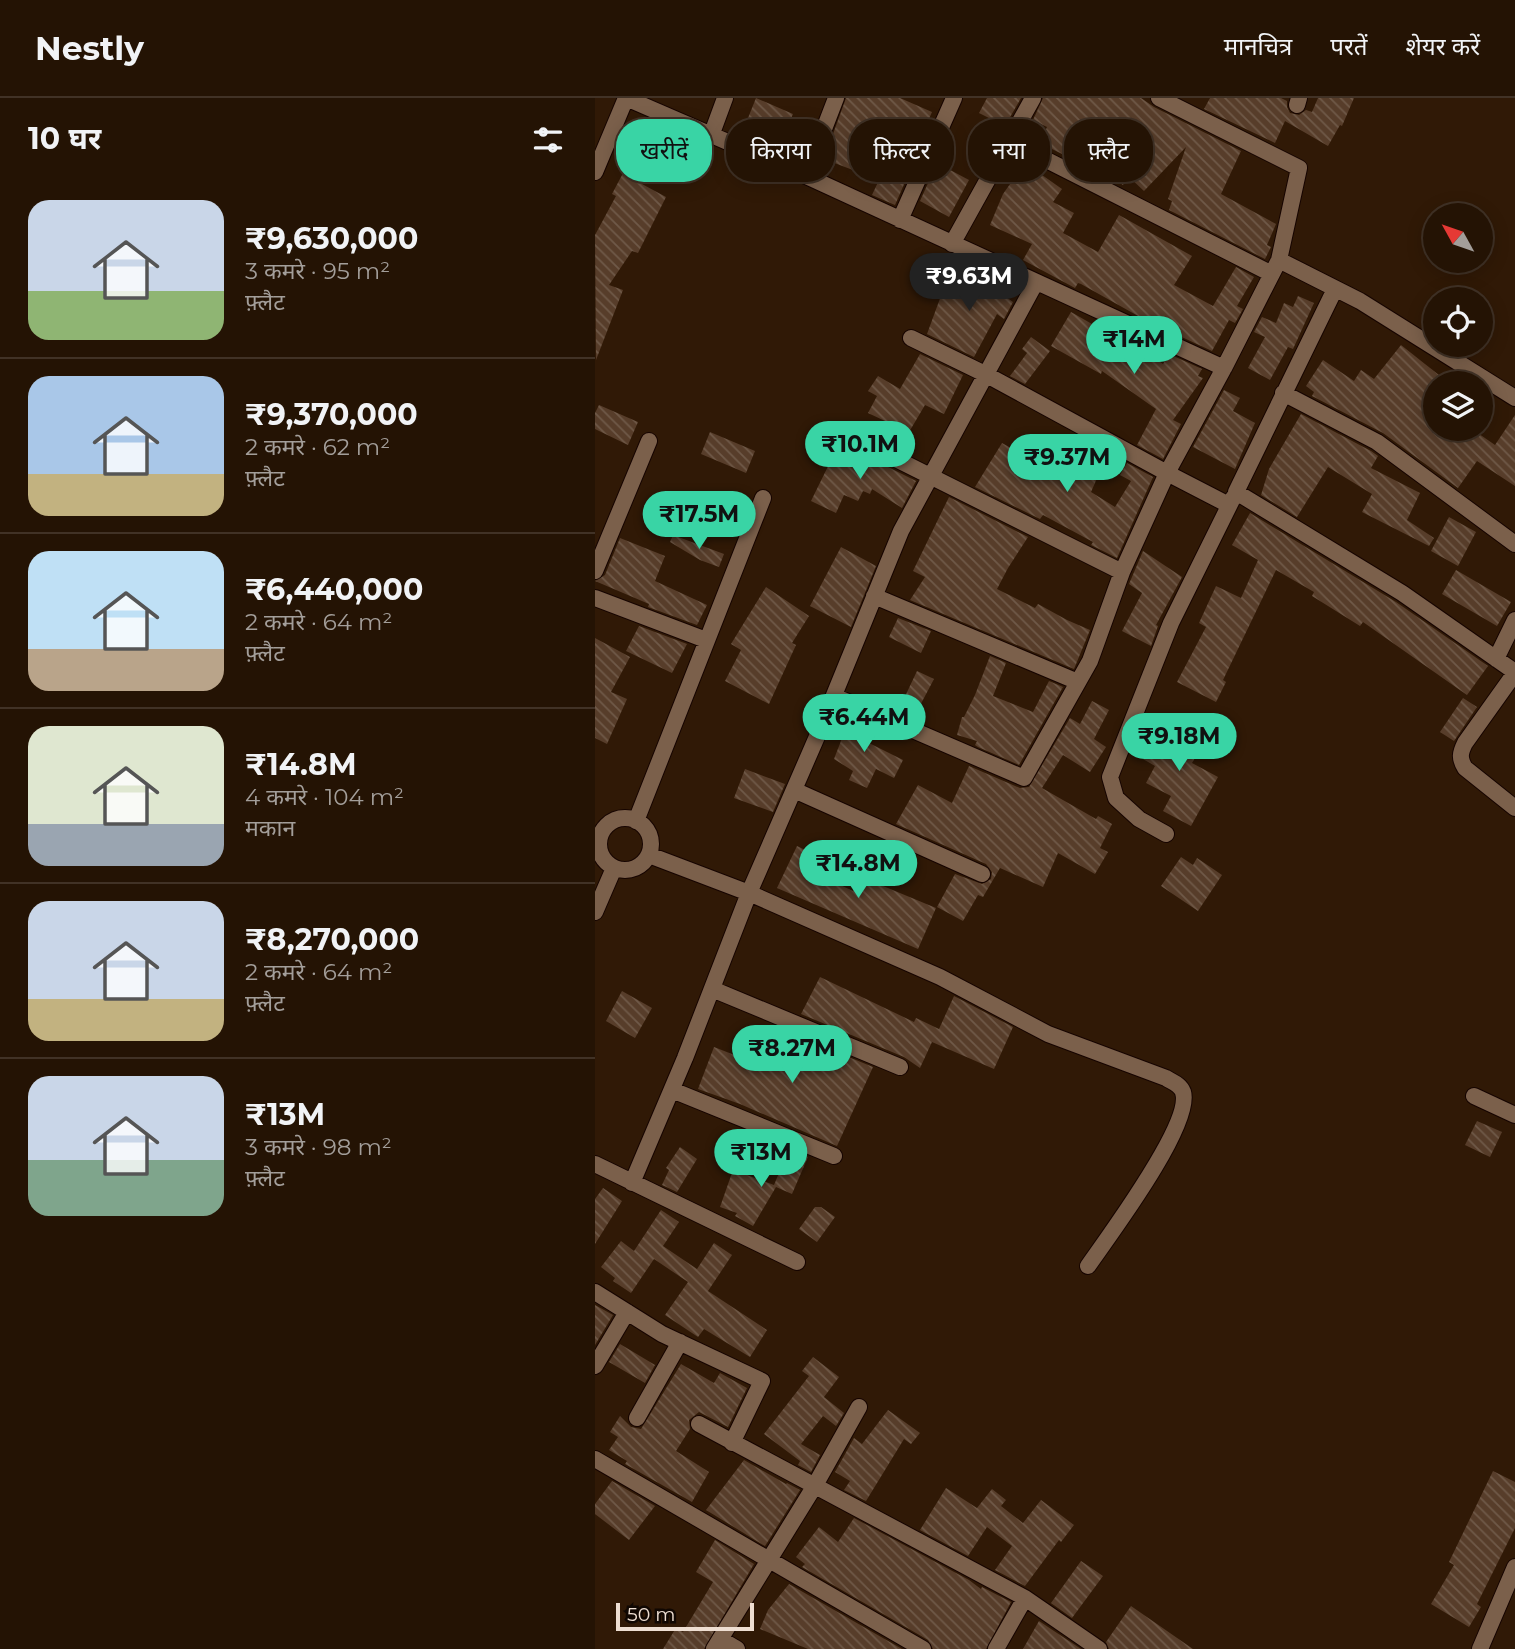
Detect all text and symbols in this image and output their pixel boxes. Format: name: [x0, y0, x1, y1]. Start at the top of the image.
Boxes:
text: Nestly: [35, 28, 144, 68]
text: मानचित्र: [1224, 32, 1292, 61]
text: परतें: [1330, 32, 1367, 61]
text: शेयर करें: [1405, 32, 1480, 61]
chip: खरीदें: [616, 119, 712, 182]
chip: किराया: [726, 119, 835, 182]
chip: फ़िल्टर: [849, 119, 954, 182]
chip: नया: [968, 119, 1050, 182]
chip: फ़्लैट: [1064, 119, 1153, 182]
text: 10 घर: [28, 120, 101, 157]
icon: filters: [529, 121, 567, 159]
north arrow: [1423, 203, 1493, 273]
map controls: [1423, 203, 1493, 441]
text: ₹9,630,000: [245, 220, 418, 257]
icon: home: [84, 228, 168, 312]
pin: ₹9.63M: [912, 254, 1026, 313]
text: 3 कमरे · 95 m²: [245, 257, 390, 285]
text: ₹9.63M: [926, 262, 1012, 290]
button: locate: [1423, 287, 1493, 357]
text: फ़्लैट: [245, 288, 285, 316]
pin: ₹14M: [1093, 316, 1175, 376]
text: ₹14M: [1102, 325, 1166, 353]
button: layers: [1423, 371, 1493, 441]
text: ₹9,370,000: [245, 396, 418, 433]
icon: home: [84, 404, 168, 488]
pin: ₹10.1M: [803, 422, 917, 481]
text: ₹10.1M: [821, 430, 899, 458]
text: 2 कमरे · 62 m²: [245, 433, 390, 461]
pin: ₹9.37M: [1010, 434, 1124, 494]
text: ₹9.37M: [1024, 443, 1110, 471]
text: फ़्लैट: [245, 464, 285, 492]
pin: ₹17.5M: [642, 491, 756, 551]
text: ₹17.5M: [659, 500, 739, 528]
text: ₹6,440,000: [245, 571, 423, 608]
icon: home: [84, 579, 168, 663]
text: 2 कमरे · 64 m²: [245, 608, 392, 636]
text: फ़्लैट: [245, 639, 285, 667]
pin: ₹6.44M: [807, 694, 921, 754]
text: ₹6.44M: [819, 703, 909, 731]
pin: ₹9.18M: [1122, 714, 1236, 773]
text: ₹9.18M: [1138, 722, 1220, 750]
text: ₹14.8M: [245, 746, 357, 783]
icon: home: [84, 754, 168, 838]
text: 4 कमरे · 104 m²: [245, 783, 404, 811]
text: मकान: [245, 814, 295, 842]
pin: ₹14.8M: [801, 840, 915, 900]
text: ₹14.8M: [815, 849, 901, 877]
text: ₹8,270,000: [245, 921, 419, 958]
icon: home: [84, 929, 168, 1013]
text: 2 कमरे · 64 m²: [245, 958, 392, 986]
text: फ़्लैट: [245, 989, 285, 1017]
pin: ₹8.27M: [735, 1026, 849, 1085]
text: ₹8.27M: [748, 1034, 836, 1062]
text: ₹13M: [245, 1096, 325, 1133]
icon: home: [84, 1104, 168, 1188]
pin: ₹13M: [720, 1130, 802, 1189]
text: 3 कमरे · 98 m²: [245, 1133, 392, 1161]
text: ₹13M: [730, 1138, 792, 1166]
text: फ़्लैट: [245, 1164, 285, 1192]
scale bar: [616, 1600, 754, 1632]
text: 50 m: [627, 1603, 675, 1626]

